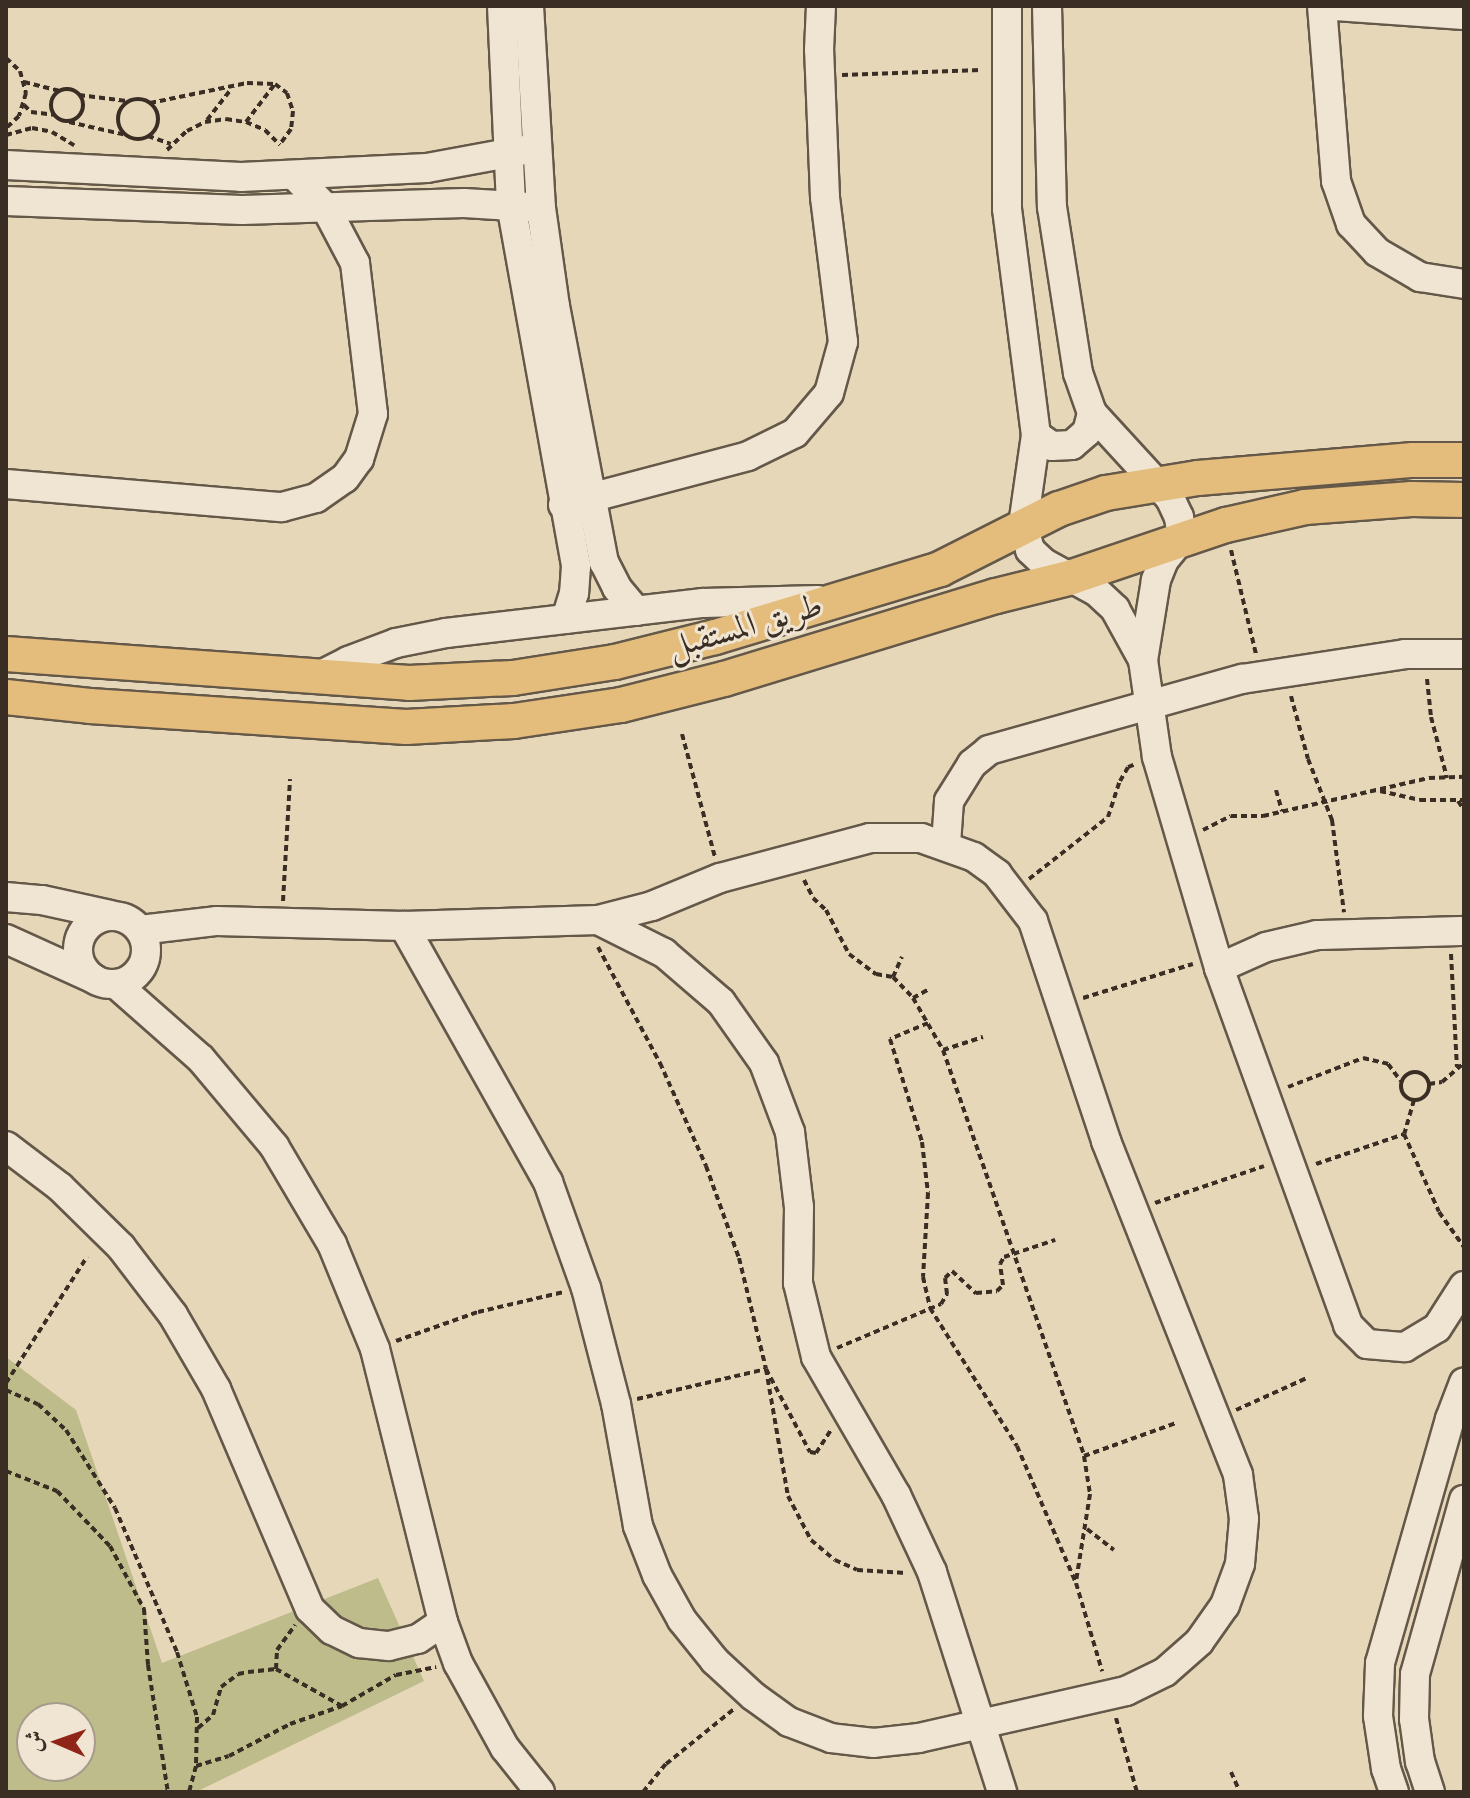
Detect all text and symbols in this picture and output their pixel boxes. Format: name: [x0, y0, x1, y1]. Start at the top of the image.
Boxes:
street label: طريق المستقبل: [663, 584, 827, 668]
north arrow: [16, 1702, 96, 1782]
text: ش: [20, 1730, 48, 1753]

